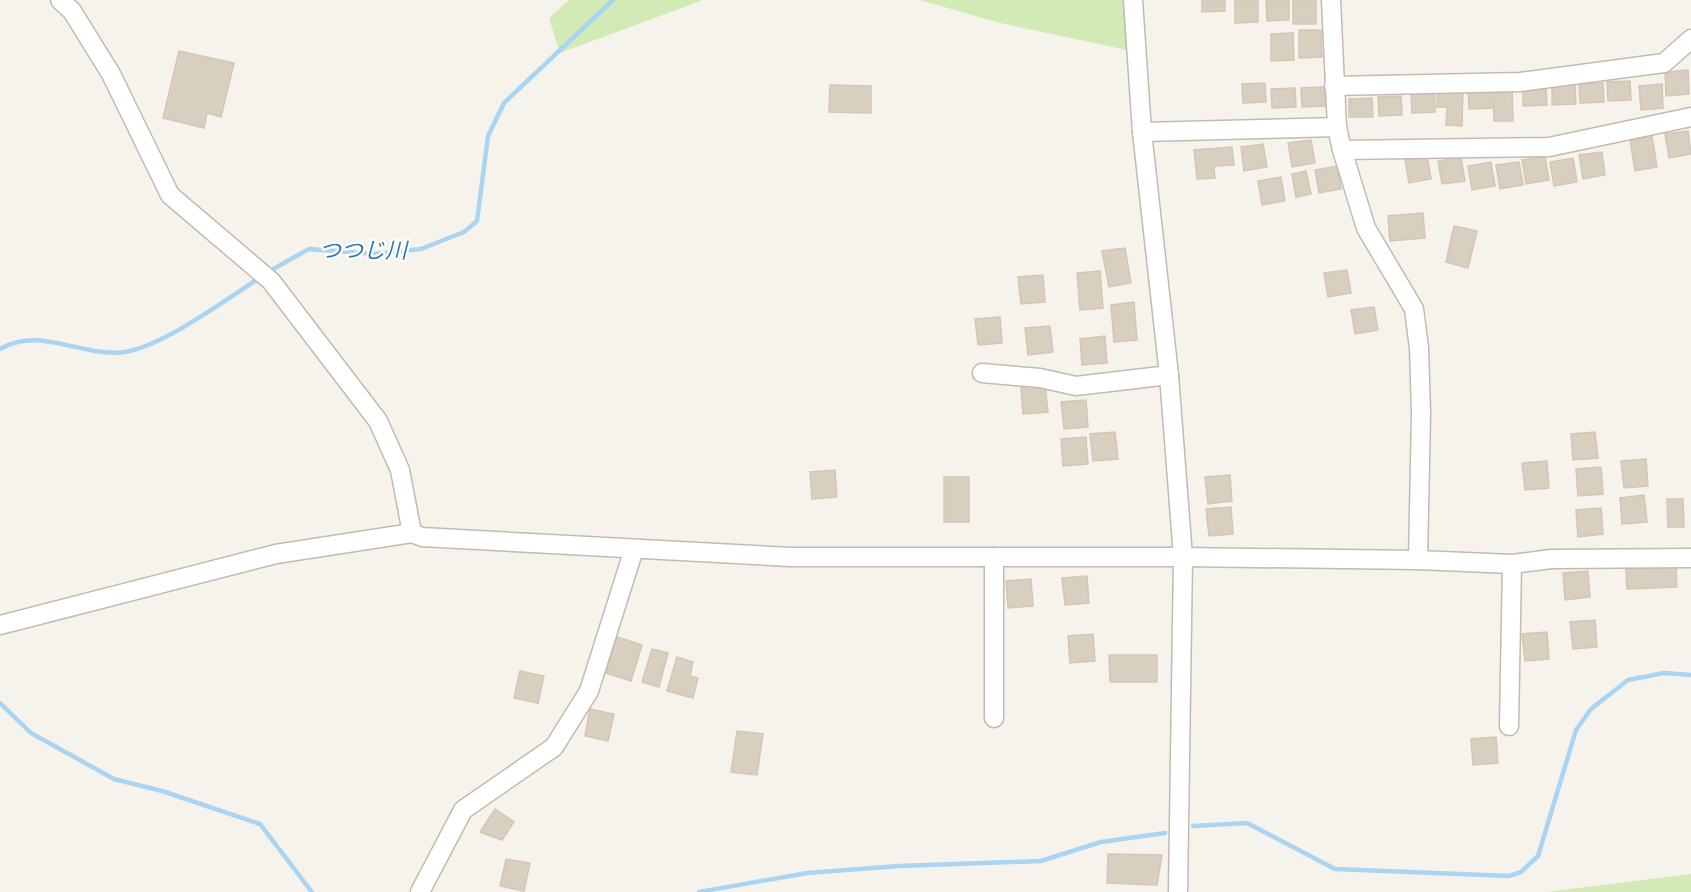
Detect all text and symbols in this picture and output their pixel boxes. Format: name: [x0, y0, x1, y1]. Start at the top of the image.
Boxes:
water label: つつじ川: [319, 237, 409, 264]

